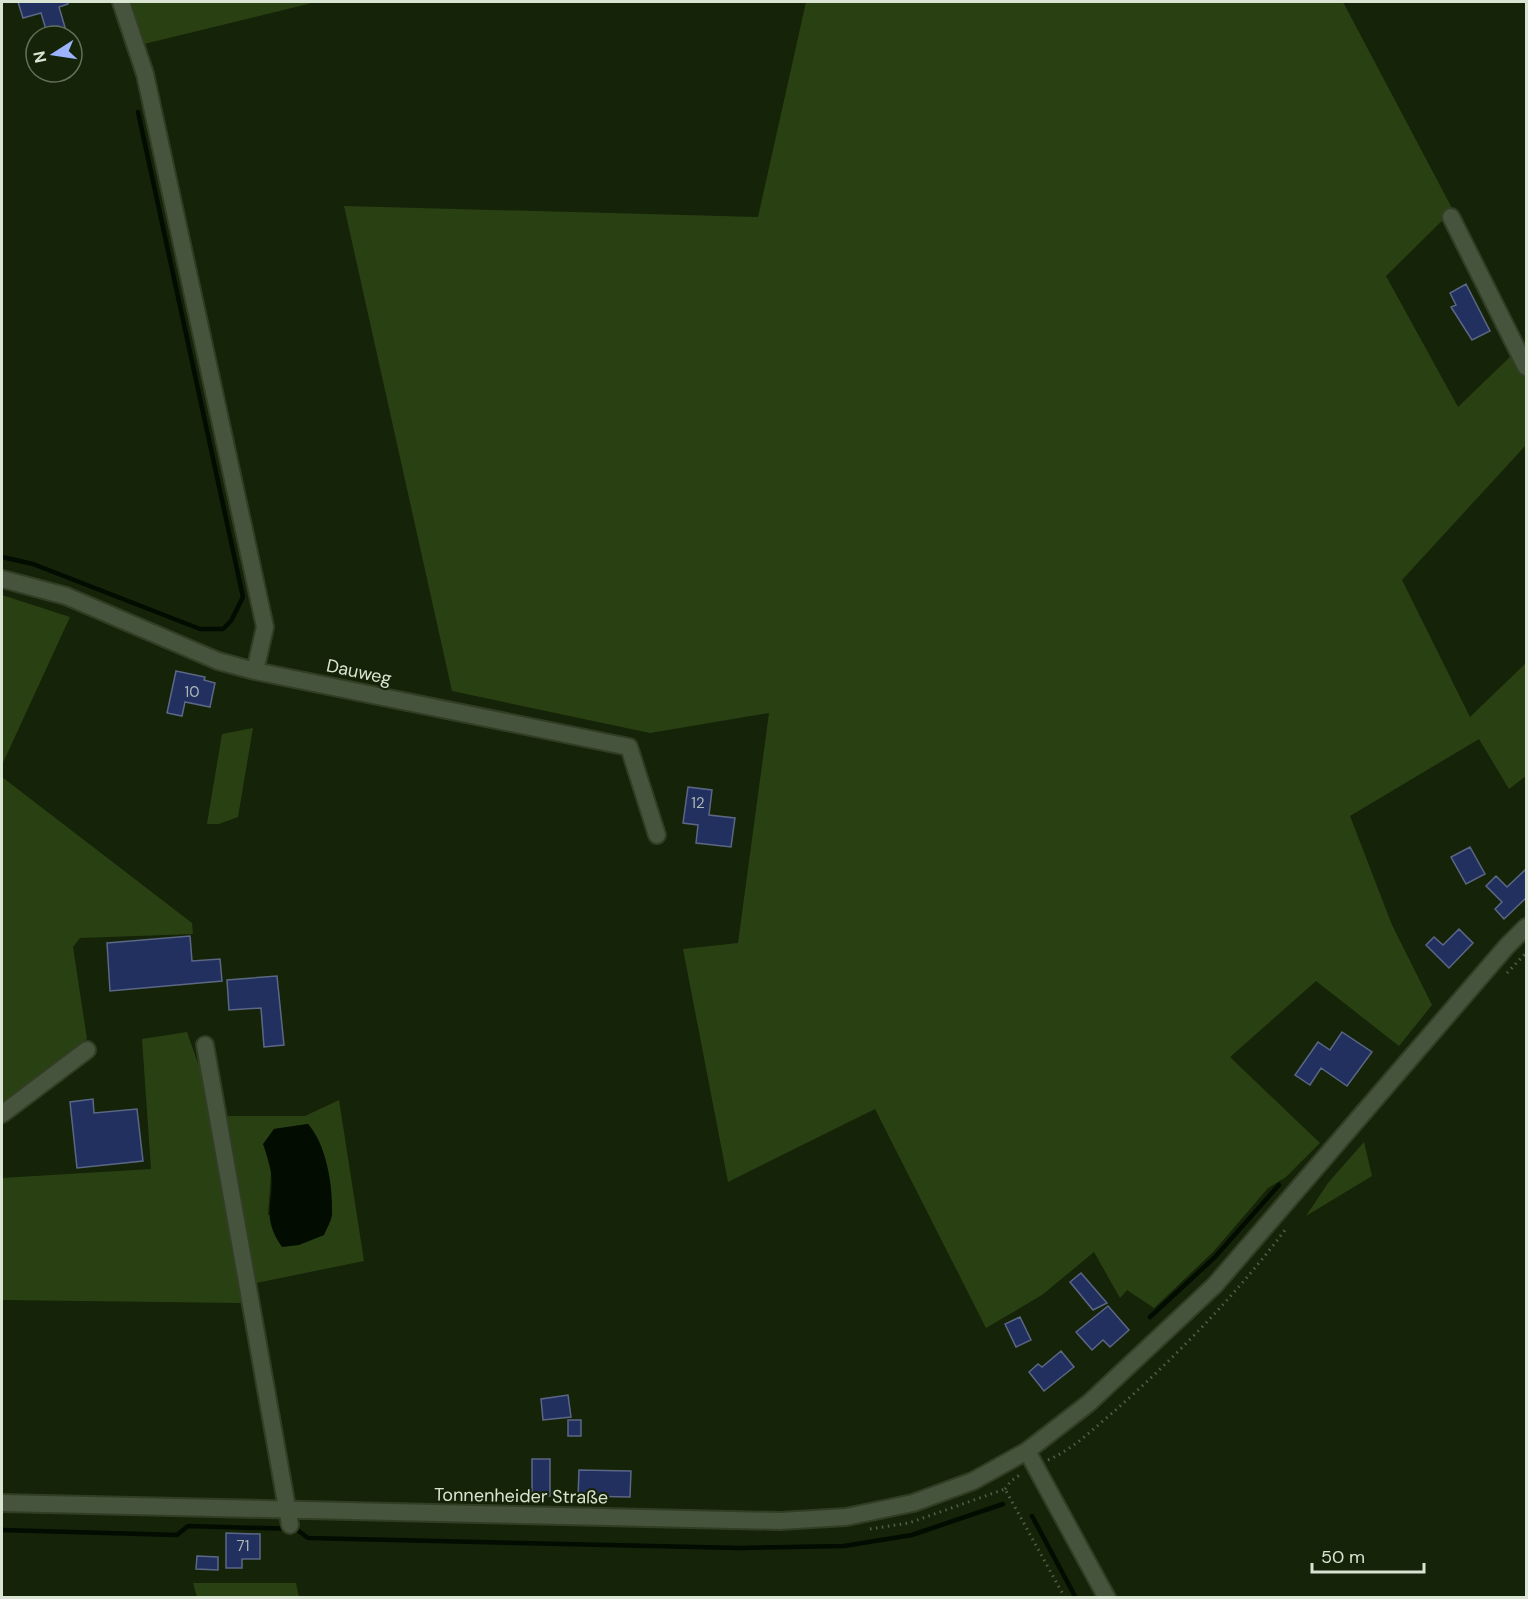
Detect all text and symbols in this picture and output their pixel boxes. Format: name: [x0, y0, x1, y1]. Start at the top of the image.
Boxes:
north arrow: [24, 24, 84, 84]
text: N: [28, 49, 51, 65]
street label: Dauweg: [324, 653, 394, 691]
house number: 10: [185, 682, 199, 702]
house number: 12: [691, 793, 705, 813]
street label: Tonnenheider Straße: [434, 1482, 608, 1510]
house number: 71: [237, 1536, 249, 1556]
scale bar: [1312, 1536, 1424, 1574]
text: 50 m: [1321, 1545, 1365, 1569]

